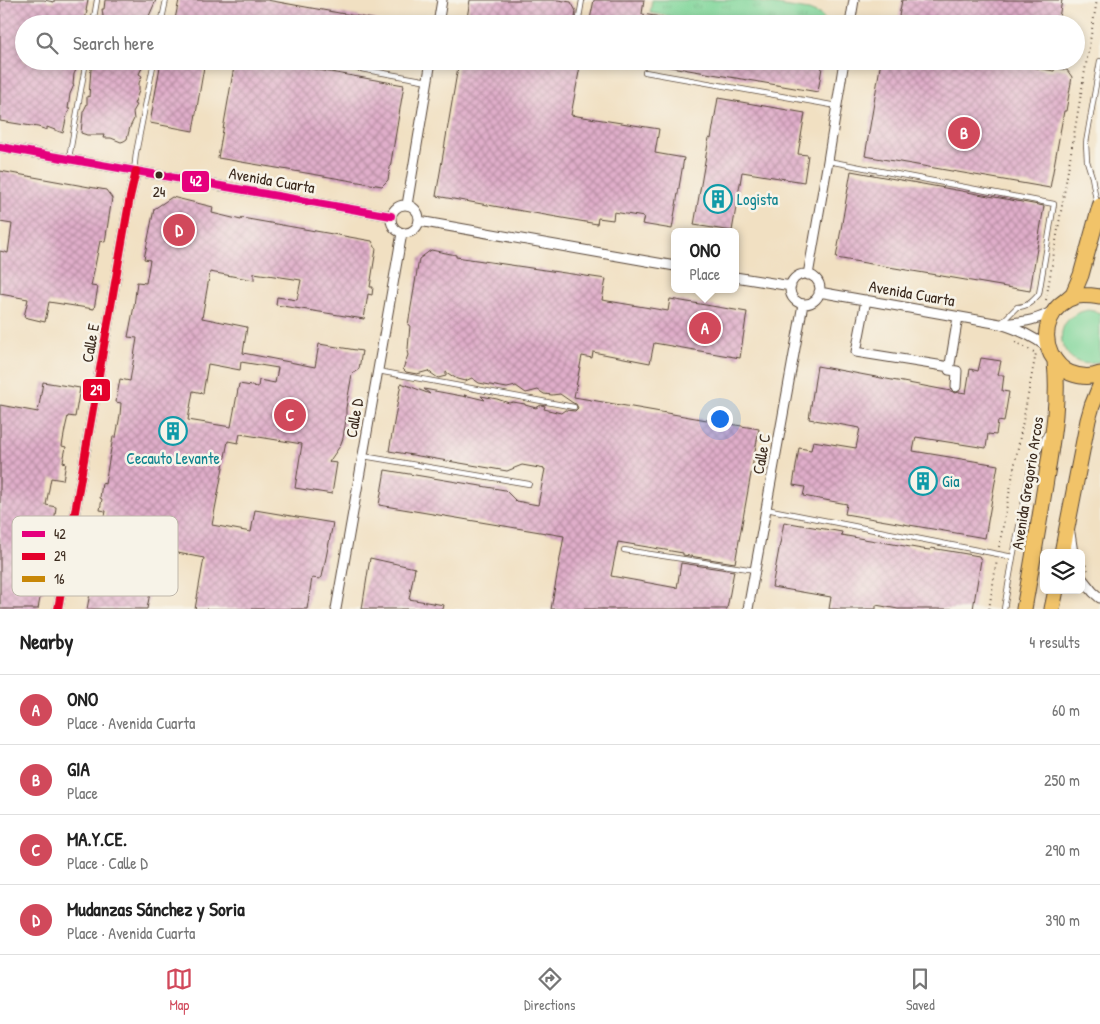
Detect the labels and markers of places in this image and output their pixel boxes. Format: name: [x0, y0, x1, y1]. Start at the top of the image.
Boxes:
pin: B: [948, 114, 980, 152]
marker: 24: [154, 170, 164, 180]
place label: 24: [153, 181, 166, 202]
building icon: Logista: [703, 184, 733, 214]
place label: Logista: [737, 188, 778, 210]
pin: D: [163, 211, 195, 249]
pin: A: [689, 309, 721, 347]
pin: C: [274, 396, 306, 434]
building icon: Cecauto Levante: [158, 416, 188, 446]
place label: Cecauto Levante: [126, 447, 221, 469]
building icon: Gia: [908, 466, 938, 496]
place label: Gia: [942, 470, 960, 492]

